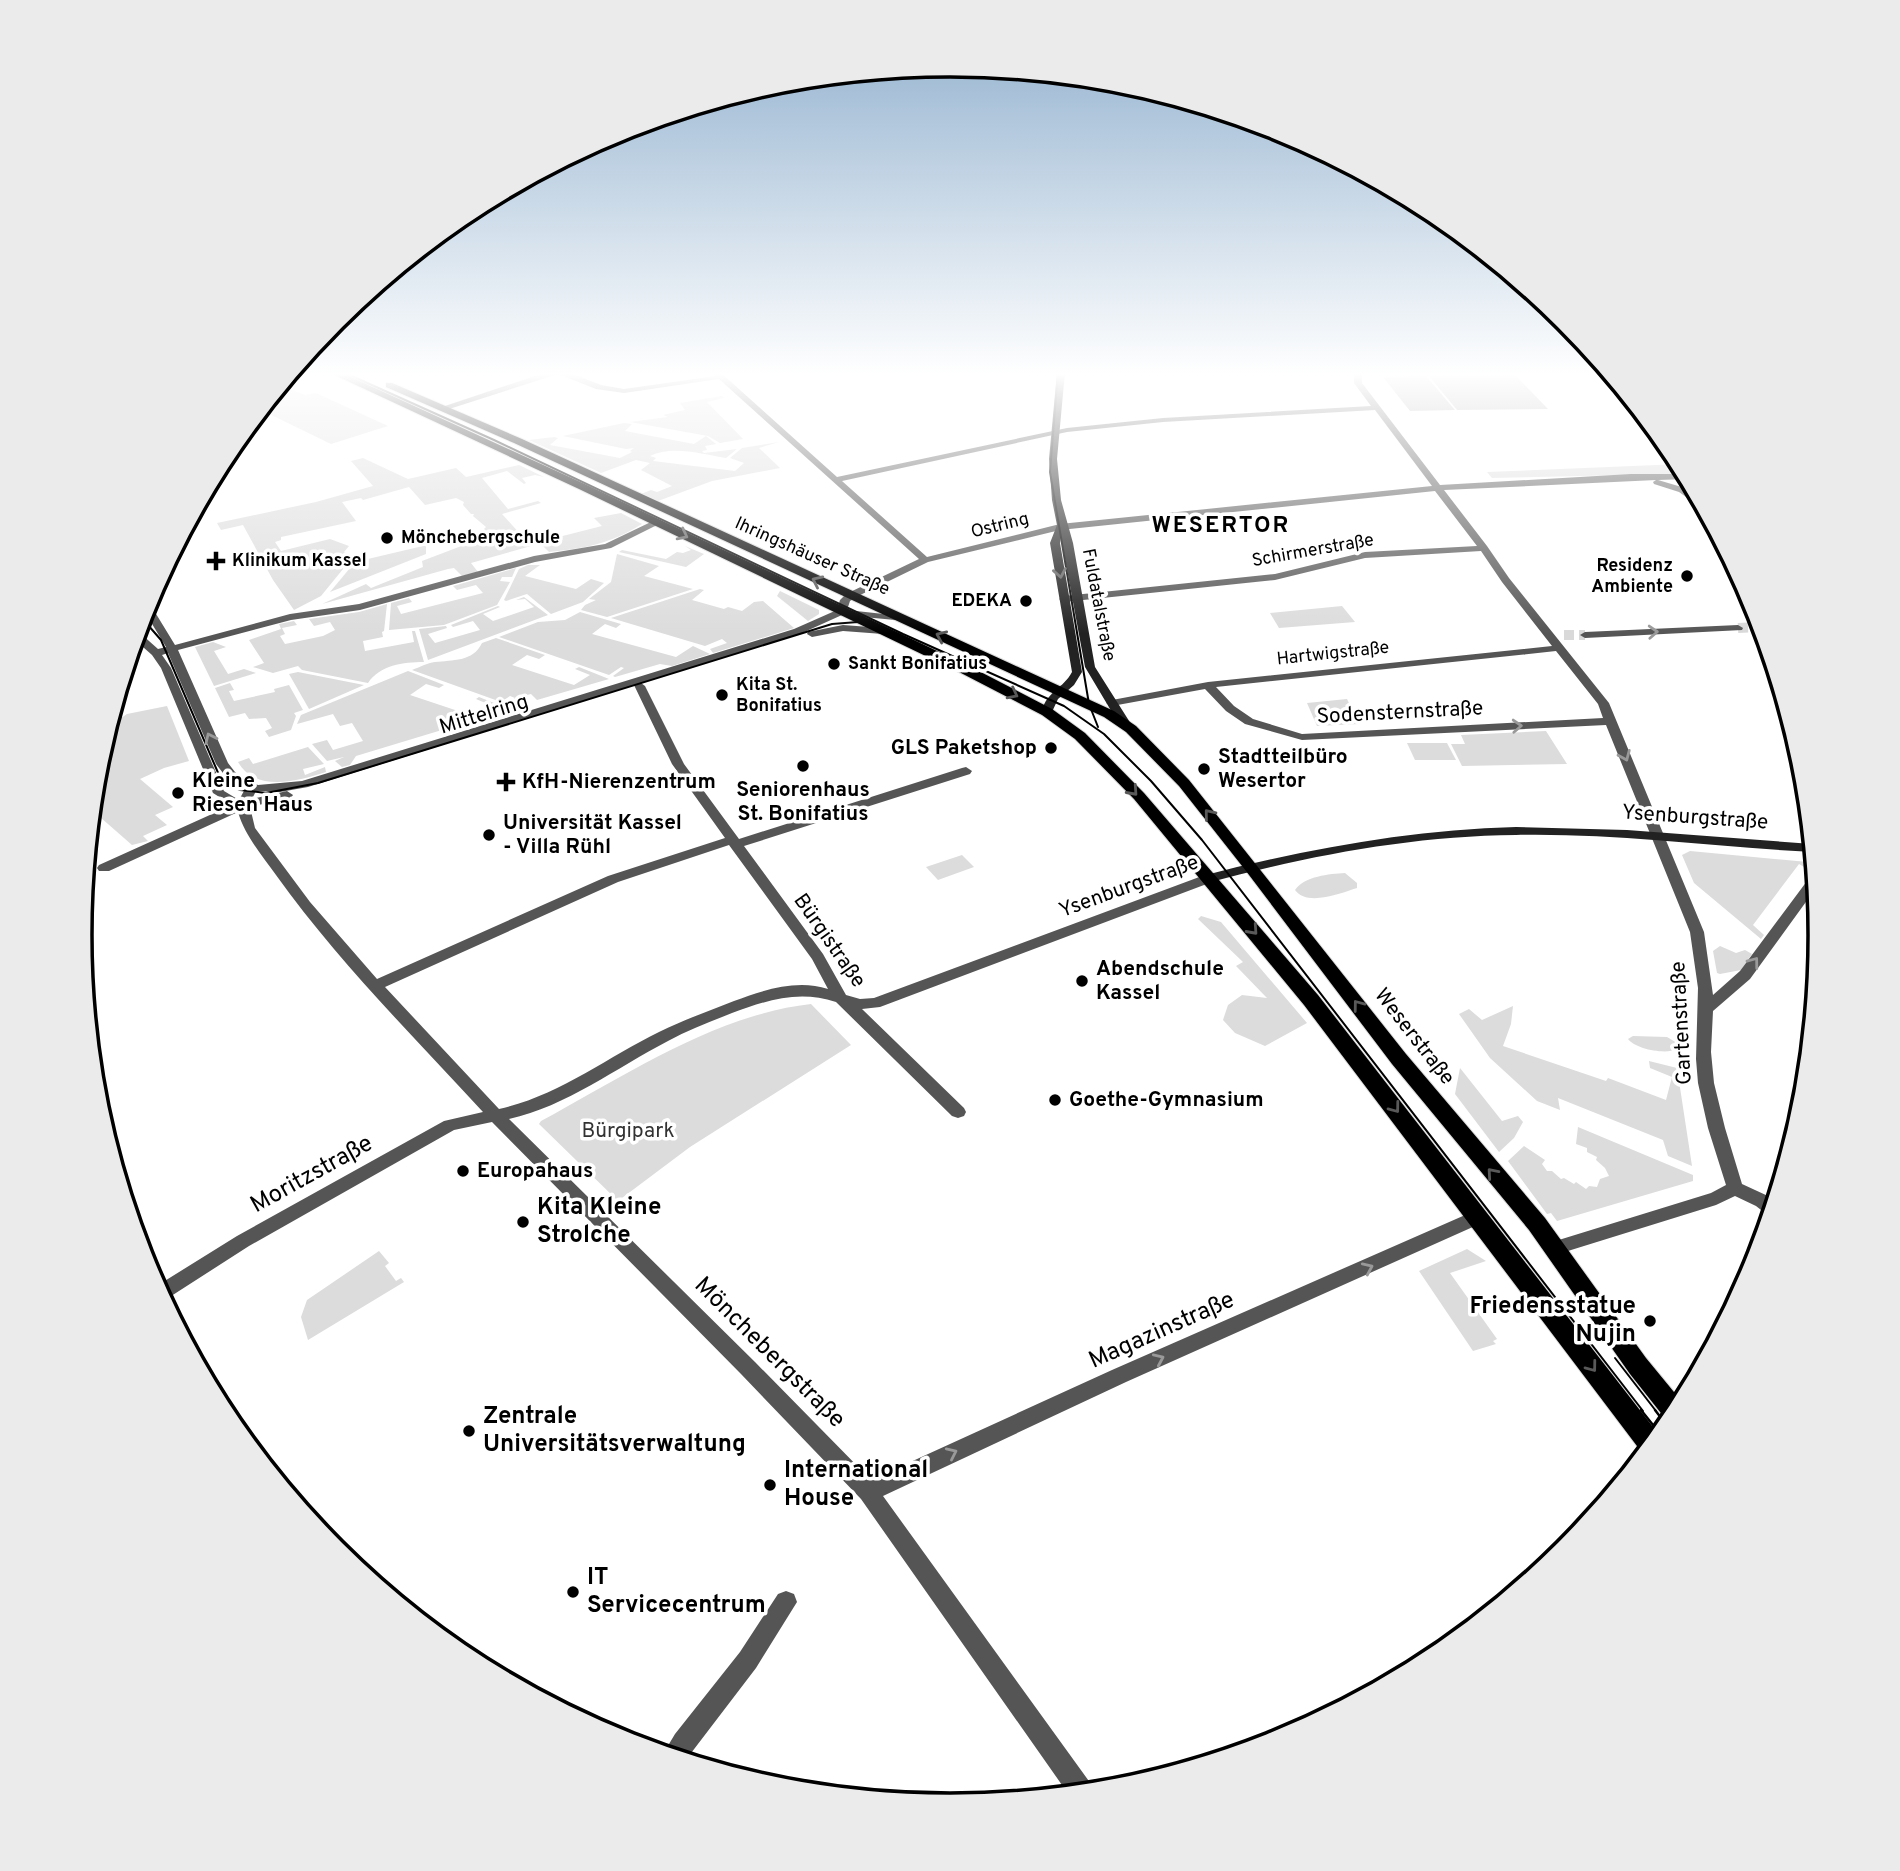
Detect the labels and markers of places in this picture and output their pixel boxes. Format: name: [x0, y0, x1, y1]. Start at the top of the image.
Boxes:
place label: Mönchebergschule: [401, 527, 560, 550]
marker: Mönchebergschule: [379, 530, 395, 546]
place label: Klinikum Kassel: [232, 550, 367, 573]
marker: Klinikum Kassel: [206, 551, 226, 571]
place label: Residenz Ambiente: [1591, 555, 1673, 599]
marker: Residenz Ambiente: [1679, 568, 1695, 584]
place label: EDEKA: [951, 590, 1012, 613]
marker: EDEKA: [1018, 593, 1034, 609]
place label: Sankt Bonifatius: [848, 653, 987, 676]
marker: Sankt Bonifatius: [826, 656, 842, 672]
place label: Kita St. Bonifatius: [736, 674, 822, 718]
marker: Kita St. Bonifatius: [714, 687, 730, 703]
place label: GLS Paketshop: [891, 735, 1037, 762]
marker: GLS Paketshop: [1043, 740, 1059, 756]
place label: Stadtteilbüro Wesertor: [1218, 744, 1348, 795]
marker: Seniorenhaus St. Bonifatius: [795, 758, 811, 774]
marker: Stadtteilbüro Wesertor: [1196, 761, 1212, 777]
place label: Kleine Riesen Haus: [192, 768, 313, 819]
place label: KfH-Nierenzentrum: [522, 769, 716, 796]
marker: KfH-Nierenzentrum: [496, 772, 516, 792]
place label: Seniorenhaus St. Bonifatius: [736, 777, 870, 828]
marker: Kleine Riesen Haus: [170, 785, 186, 801]
place label: Universität Kassel - Villa Rühl: [503, 810, 682, 861]
marker: Universität Kassel - Villa Rühl: [481, 827, 497, 843]
place label: Abendschule Kassel: [1096, 956, 1224, 1007]
marker: Abendschule Kassel: [1074, 973, 1090, 989]
place label: Goethe-Gymnasium: [1069, 1087, 1264, 1114]
marker: Goethe-Gymnasium: [1047, 1092, 1063, 1108]
place label: Europahaus: [477, 1158, 593, 1185]
marker: Europahaus: [455, 1163, 471, 1179]
place label: Kita Kleine Strolche: [537, 1193, 661, 1251]
marker: Kita Kleine Strolche: [515, 1214, 531, 1230]
place label: Friedensstatue Nujin: [1469, 1292, 1636, 1350]
marker: Friedensstatue Nujin: [1642, 1313, 1658, 1329]
place label: Zentrale Universitätsverwaltung: [483, 1402, 746, 1460]
marker: Zentrale Universitätsverwaltung: [461, 1423, 477, 1439]
place label: International House: [784, 1456, 928, 1514]
marker: International House: [762, 1477, 778, 1493]
place label: IT Servicecentrum: [587, 1563, 766, 1621]
marker: IT Servicecentrum: [565, 1584, 581, 1600]

